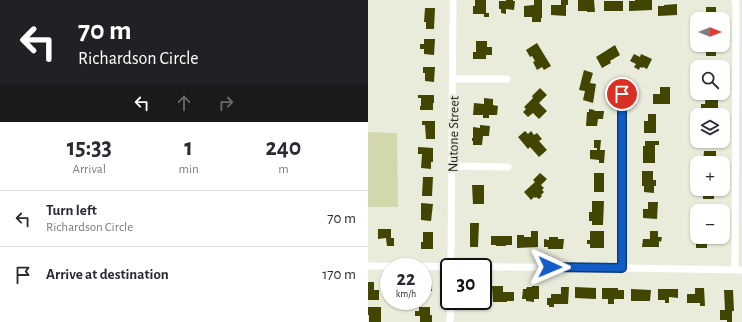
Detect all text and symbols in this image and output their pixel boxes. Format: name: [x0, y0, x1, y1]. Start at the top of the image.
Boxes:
north arrow: [690, 12, 730, 52]
map controls: [690, 12, 730, 244]
icon: left: [12, 16, 64, 68]
text: 70 m: [78, 17, 132, 45]
text: Richardson Circle: [78, 50, 199, 68]
button: search: [690, 60, 730, 100]
pin: [605, 77, 639, 111]
icon: arrive: [611, 83, 633, 105]
icon: left: [131, 92, 153, 114]
icon: ahead: [173, 92, 195, 114]
icon: right: [215, 92, 237, 114]
street label: Nutone Street: [446, 95, 462, 172]
button: layers: [690, 108, 730, 148]
text: 15:33: [67, 136, 112, 160]
text: 1: [184, 136, 193, 160]
text: 240: [265, 136, 301, 160]
button: +: [690, 156, 730, 196]
text: Arrival: [73, 163, 106, 176]
text: min: [179, 163, 199, 176]
text: m: [278, 163, 289, 176]
text: Turn left: [46, 203, 97, 218]
button: −: [690, 204, 730, 244]
icon: left: [12, 208, 34, 230]
text: 70 m: [327, 211, 356, 226]
text: Richardson Circle: [46, 221, 133, 234]
position arrow: [529, 246, 571, 288]
speed limit sign: 30: [440, 258, 492, 310]
icon: arrive: [12, 264, 34, 286]
text: Arrive at destination: [46, 267, 169, 282]
text: 170 m: [322, 267, 356, 282]
text: 22: [397, 269, 415, 289]
text: km/h: [396, 289, 416, 299]

